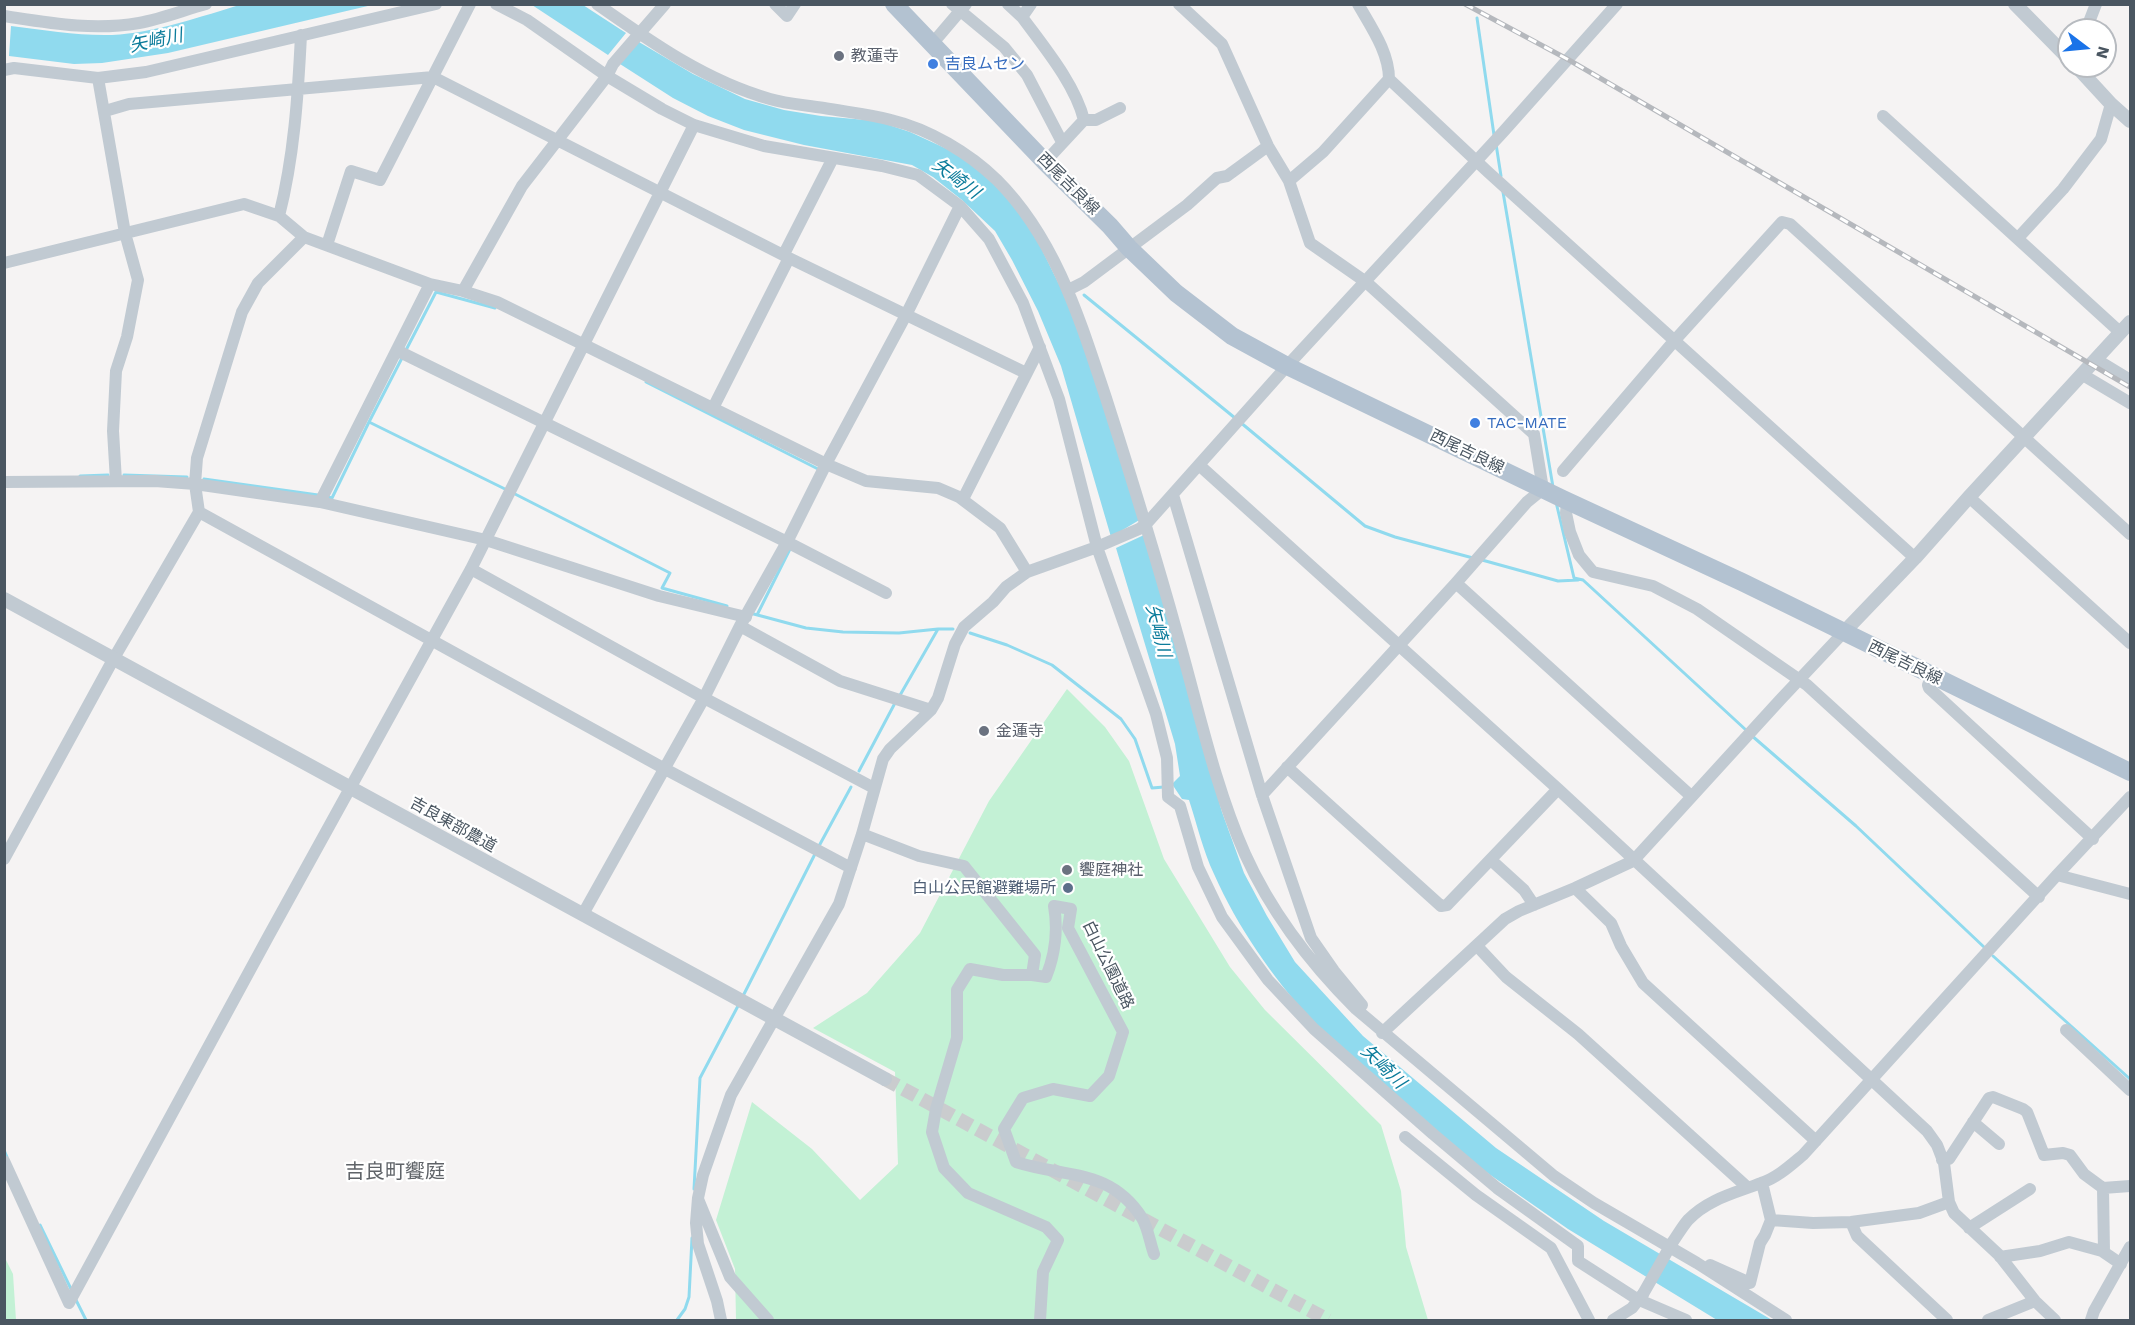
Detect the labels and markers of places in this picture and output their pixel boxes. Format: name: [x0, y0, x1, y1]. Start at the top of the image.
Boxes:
place label: 教蓮寺: [851, 46, 899, 66]
marker: 教蓮寺: [832, 49, 846, 63]
place label: 吉良ムセン: [945, 54, 1025, 74]
marker: 吉良ムセン: [926, 57, 940, 71]
place label: TAC-MATE: [1487, 413, 1567, 433]
marker: TAC-MATE: [1468, 416, 1482, 430]
place label: 金蓮寺: [996, 721, 1044, 741]
marker: 金蓮寺: [977, 724, 991, 738]
place label: 饗庭神社: [1079, 860, 1143, 880]
marker: 饗庭神社: [1060, 863, 1074, 877]
place label: 白山公民館避難場所: [912, 878, 1056, 898]
marker: 白山公民館避難場所: [1061, 881, 1075, 895]

